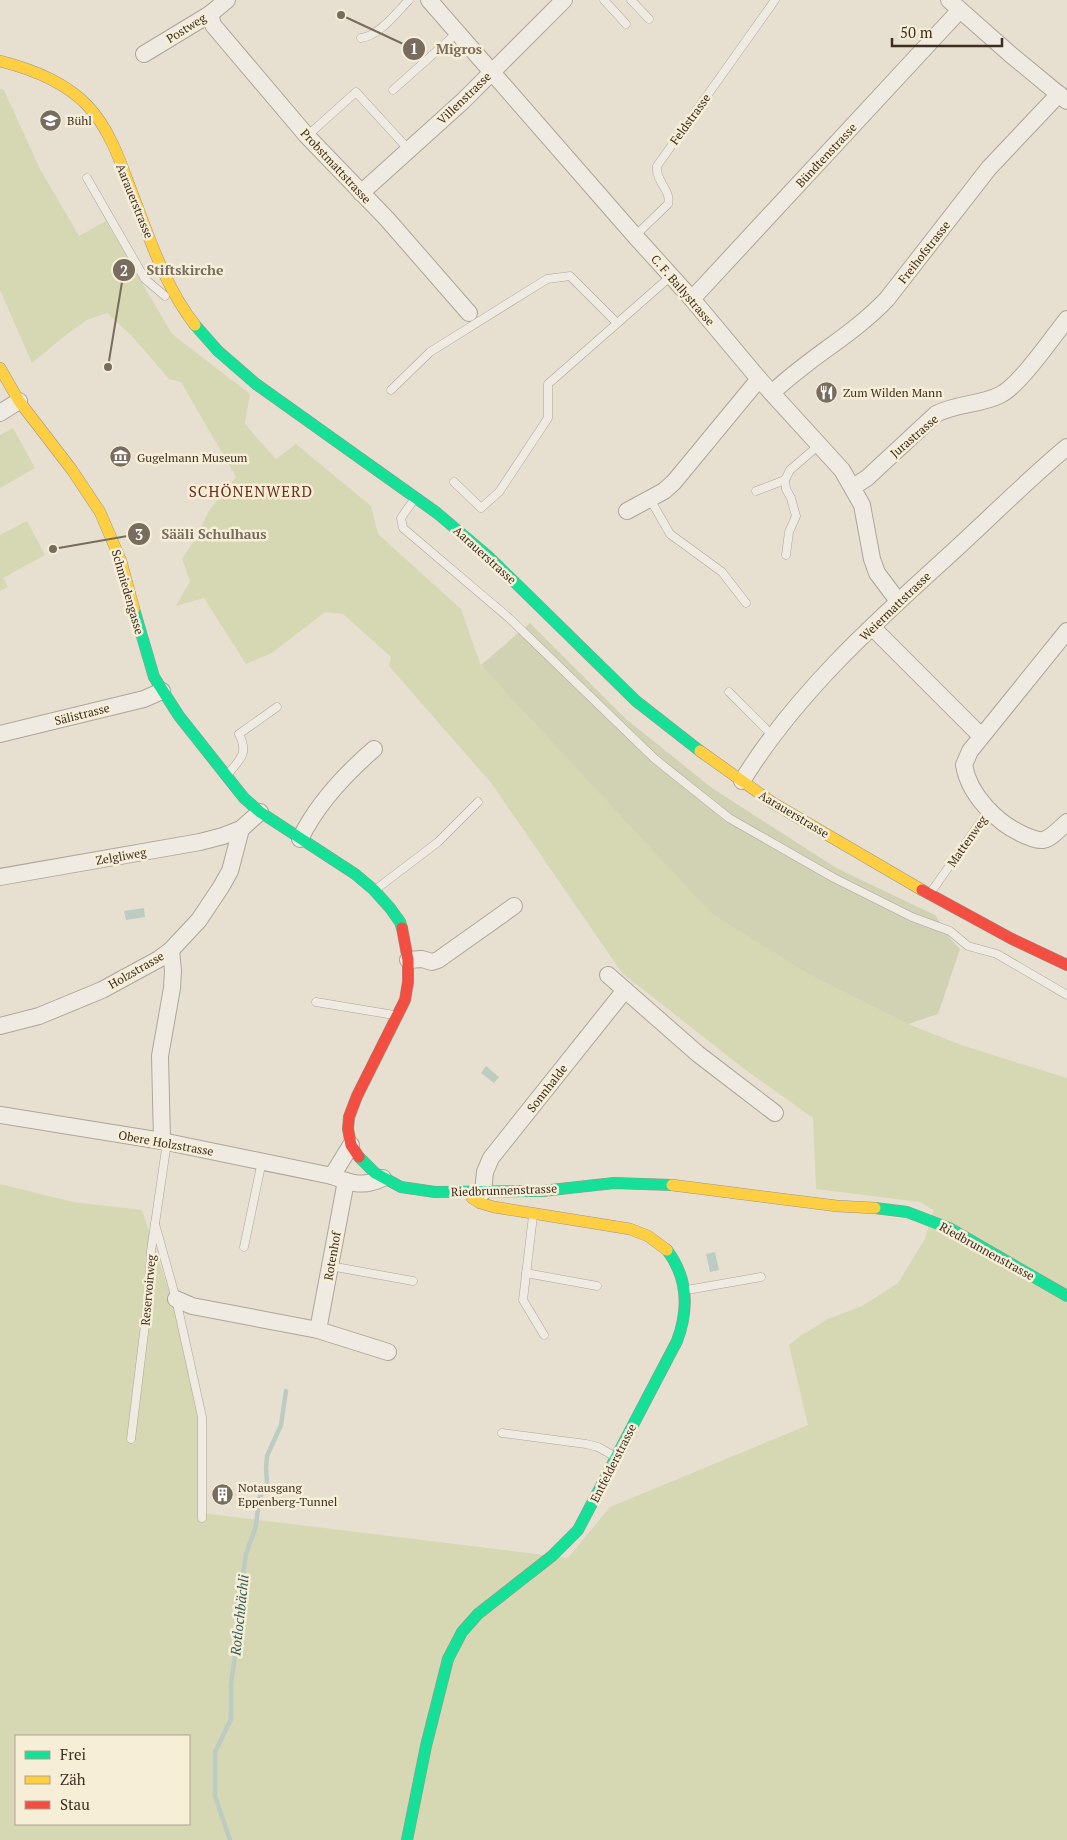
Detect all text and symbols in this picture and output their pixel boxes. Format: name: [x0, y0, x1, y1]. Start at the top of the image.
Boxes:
street label: Postweg: [163, 10, 209, 46]
scale bar: [892, 15, 1002, 47]
text: 50 m: [900, 22, 933, 42]
callout: Migros: [401, 34, 492, 63]
text: 1: [410, 38, 418, 58]
text: Migros: [436, 39, 482, 58]
street label: Villenstrasse: [434, 69, 494, 127]
street label: Feldstrasse: [666, 90, 714, 148]
school or university icon: Bühl: [39, 108, 63, 132]
place label: Bühl: [67, 113, 92, 128]
street label: Bündtenstrasse: [792, 120, 860, 190]
street label: Probstmattstrasse: [298, 126, 374, 206]
street label: Aarauerstrasse: [113, 161, 157, 241]
street label: Freihofstrasse: [895, 218, 953, 286]
street label: C. F. Ballystrasse: [648, 251, 718, 329]
callout: Stiftskirche: [111, 256, 234, 285]
text: 2: [120, 260, 128, 280]
text: Stiftskirche: [146, 260, 224, 279]
restaurant icon: Zum Wilden Mann: [815, 380, 839, 404]
place label: Zum Wilden Mann: [843, 385, 942, 400]
street label: Jurastrasse: [887, 411, 941, 461]
museum icon: Gugelmann Museum: [109, 445, 133, 469]
place label: Gugelmann Museum: [137, 450, 248, 465]
district label: SCHÖNENWERD: [189, 481, 313, 501]
callout: Sääli Schulhaus: [127, 520, 277, 549]
street label: Aarauerstrasse: [451, 523, 519, 587]
text: 3: [135, 524, 143, 544]
text: Sääli Schulhaus: [161, 524, 267, 543]
street label: Schmiedengasse: [109, 548, 147, 636]
street label: Weiermattstrasse: [856, 568, 934, 644]
street label: Sälistrasse: [53, 700, 111, 728]
street label: Aarauerstrasse: [756, 787, 832, 841]
street label: Mattenweg: [944, 812, 991, 870]
street label: Zelgliweg: [95, 844, 148, 868]
street label: Holzstrasse: [106, 948, 166, 992]
street label: Sonnhalde: [524, 1061, 570, 1115]
street label: Obere Holzstrasse: [117, 1127, 215, 1159]
street label: Riedbrunnenstrasse: [451, 1181, 557, 1199]
street label: Riedbrunnenstrasse: [937, 1219, 1037, 1283]
street label: Rotenhof: [320, 1230, 344, 1282]
street label: Reservoirweg: [137, 1253, 159, 1326]
street label: Entfelderstrasse: [587, 1421, 639, 1505]
place label: Notausgang Eppenberg-Tunnel: [238, 1480, 338, 1509]
building icon: Notausgang Eppenberg-Tunnel: [210, 1482, 234, 1506]
water label: Rotlochbächli: [225, 1573, 253, 1657]
legend: [15, 1735, 190, 1825]
text: Frei: [60, 1744, 86, 1764]
text: Zäh: [60, 1769, 86, 1789]
text: Stau: [60, 1794, 90, 1814]

